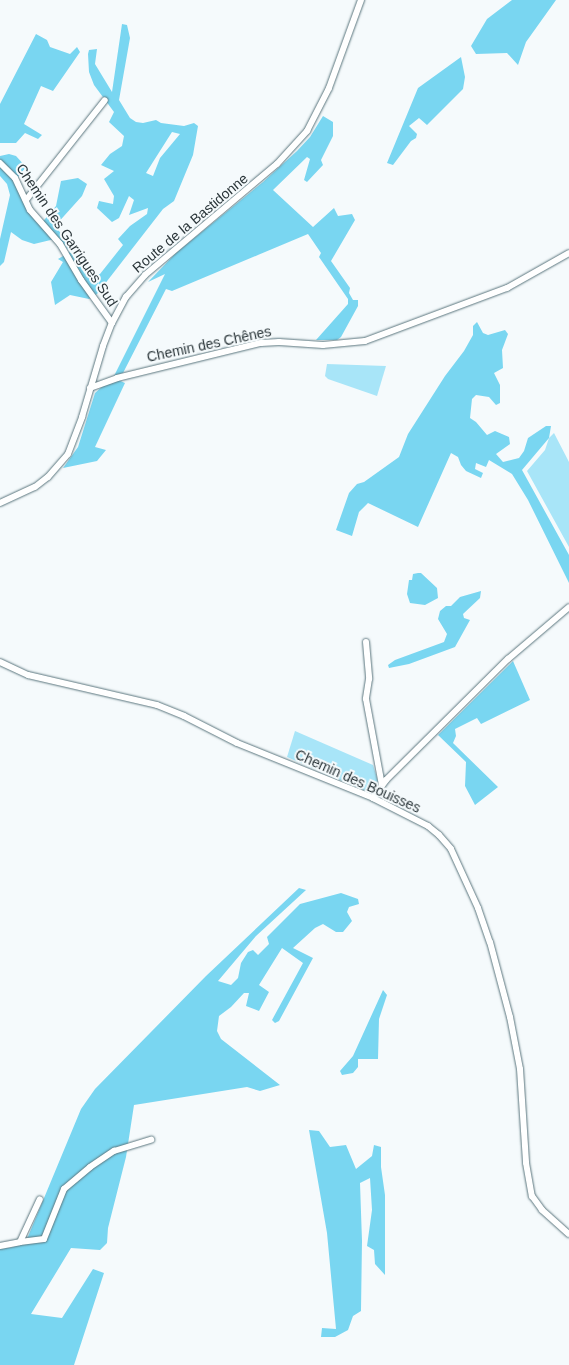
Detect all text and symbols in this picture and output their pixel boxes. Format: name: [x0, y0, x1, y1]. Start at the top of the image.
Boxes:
street label: Chemin des Garrigues Sud: [13, 160, 121, 310]
street label: Route de la Bastidonne: [129, 170, 251, 276]
street label: Chemin des Chênes: [145, 323, 273, 365]
street label: Chemin des Bouisses: [293, 746, 423, 816]

